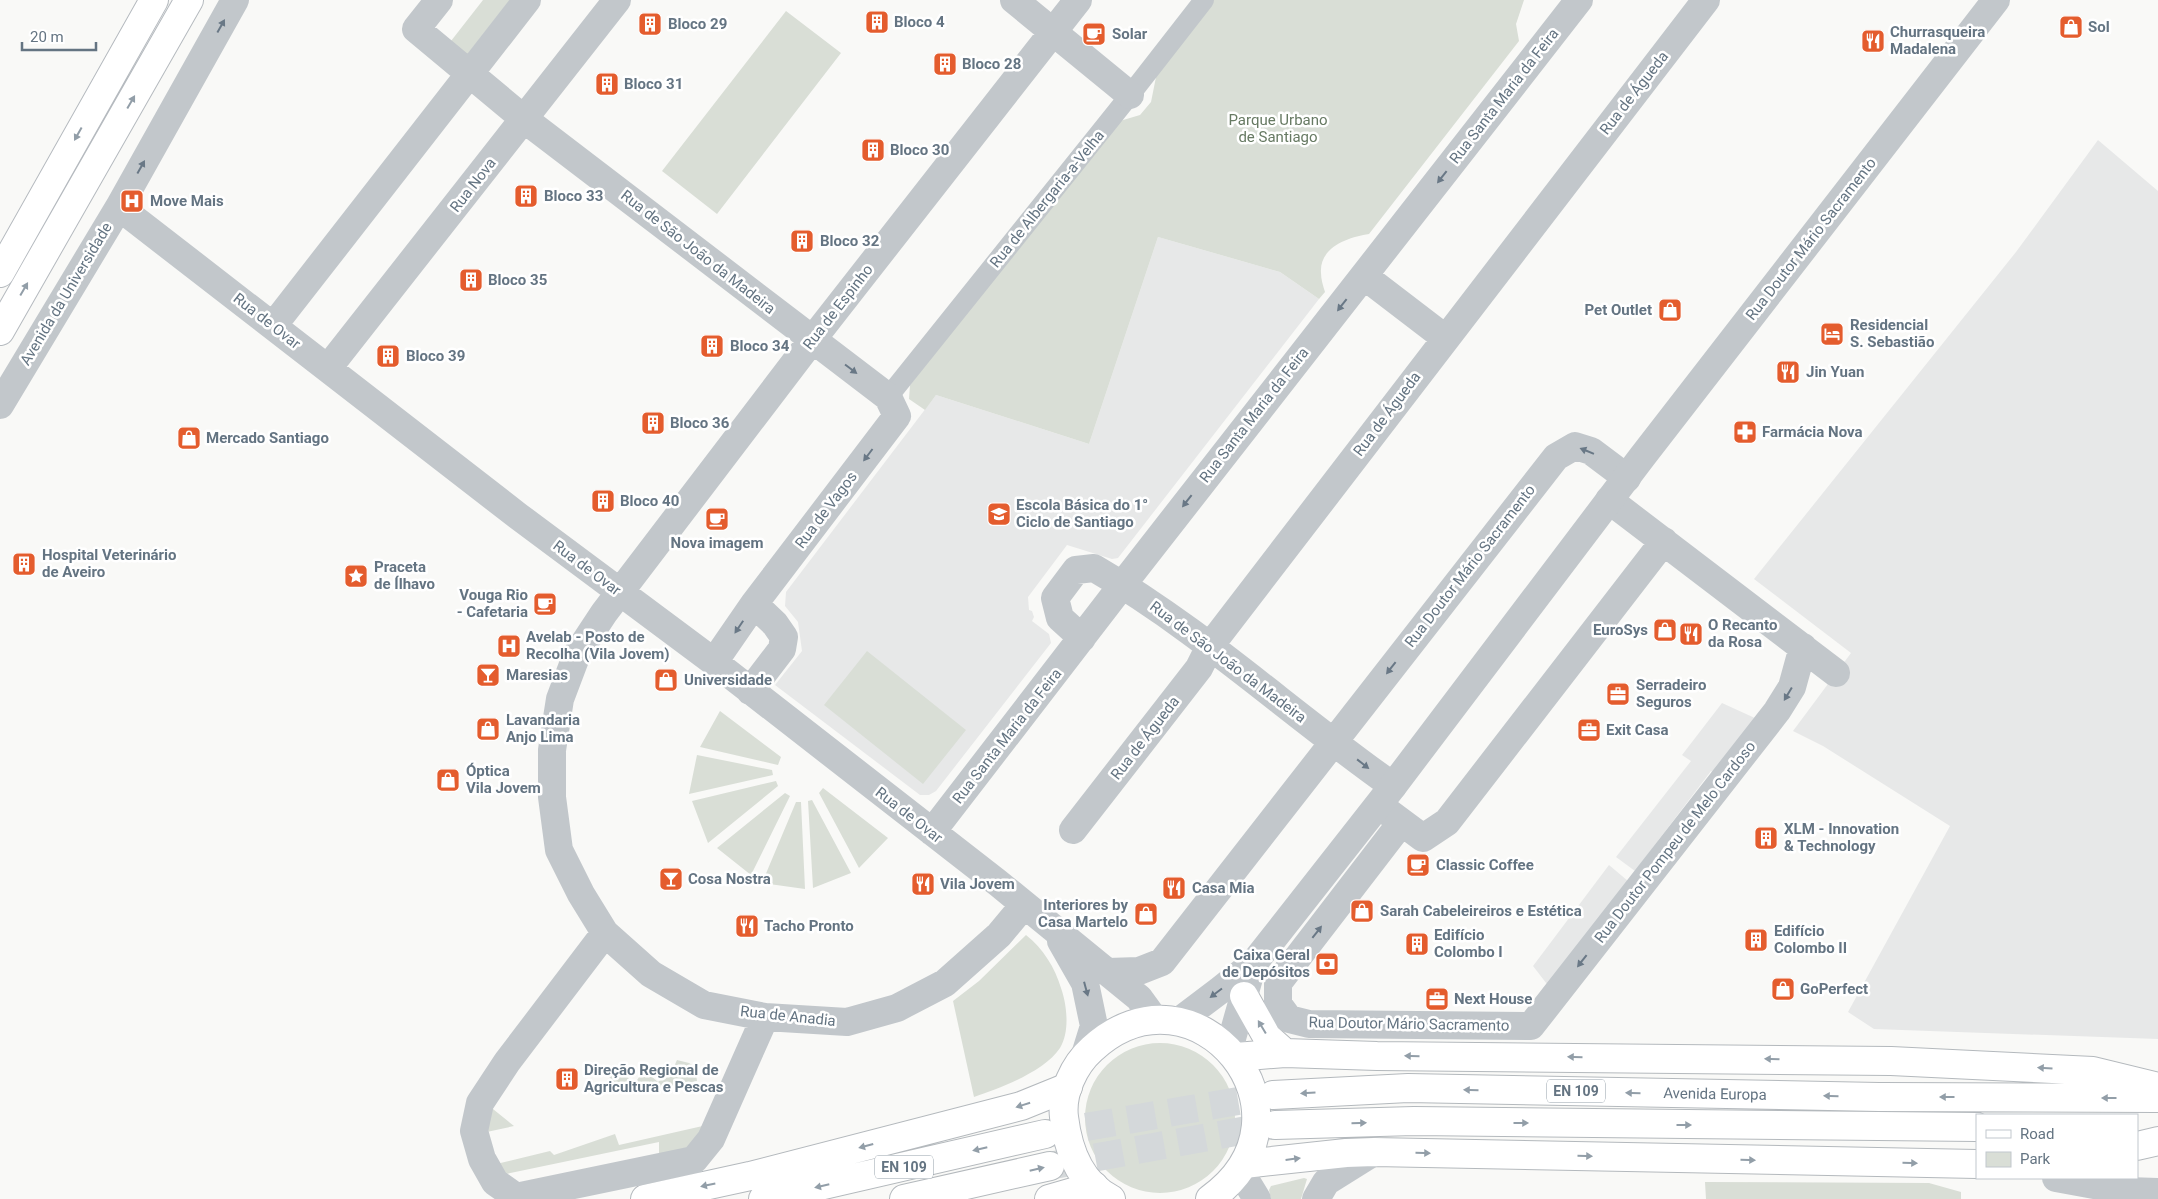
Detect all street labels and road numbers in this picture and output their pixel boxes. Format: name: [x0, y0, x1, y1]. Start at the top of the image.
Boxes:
street label: Rua Santa Maria da Feira: [1446, 25, 1562, 167]
street label: Rua de Águeda: [1596, 48, 1672, 138]
street label: Rua de Albergaria-a-Velha: [986, 127, 1108, 271]
street label: Rua Nova: [446, 154, 500, 216]
street label: Rua Doutor Mário Sacramento: [1742, 154, 1880, 324]
street label: Rua de São João da Madeira: [617, 186, 779, 318]
street label: Avenida da Universidade: [16, 219, 116, 369]
street label: Rua de Espinho: [799, 261, 877, 353]
street label: Rua de Ovar: [230, 289, 304, 353]
street label: Rua Santa Maria da Feira: [1196, 344, 1312, 486]
street label: Rua de Águeda: [1350, 368, 1424, 460]
street label: Rua de Vagos: [791, 468, 861, 552]
street label: Rua Doutor Mário Sacramento: [1401, 481, 1539, 651]
street label: Rua de Ovar: [550, 537, 624, 599]
street label: Rua de São João da Madeira: [1146, 597, 1310, 727]
street label: Rua Santa Maria da Feira: [949, 665, 1065, 807]
street label: Rua de Águeda: [1107, 693, 1183, 783]
street label: Rua Doutor Pompeu de Melo Cardoso: [1591, 738, 1759, 946]
street label: Rua de Ovar: [872, 783, 946, 847]
street label: Rua de Anadia: [739, 1002, 837, 1030]
street label: Rua Doutor Mário Sacramento: [1308, 1013, 1510, 1035]
road number: EN 109: [1547, 1080, 1605, 1102]
street label: Avenida Europa: [1663, 1084, 1767, 1104]
road number: EN 109: [875, 1156, 933, 1178]

